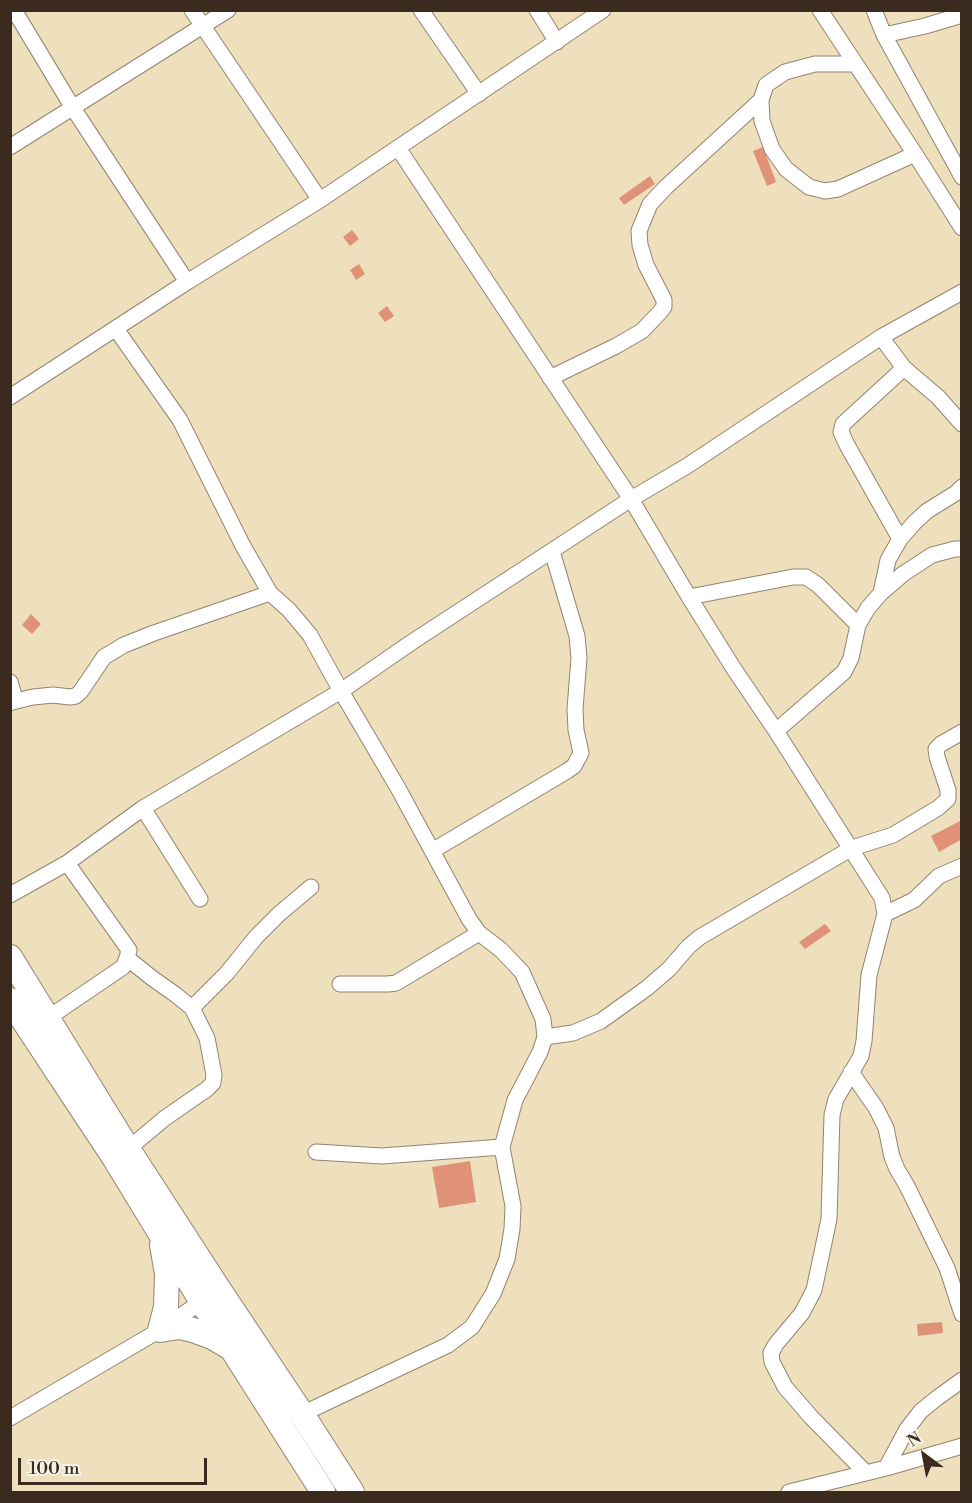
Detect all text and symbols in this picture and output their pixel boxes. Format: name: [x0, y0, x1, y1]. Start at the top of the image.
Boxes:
north arrow: [894, 1425, 954, 1485]
text: N: [904, 1428, 925, 1452]
scale bar: [21, 1446, 210, 1484]
text: 100 m: [29, 1457, 80, 1480]

